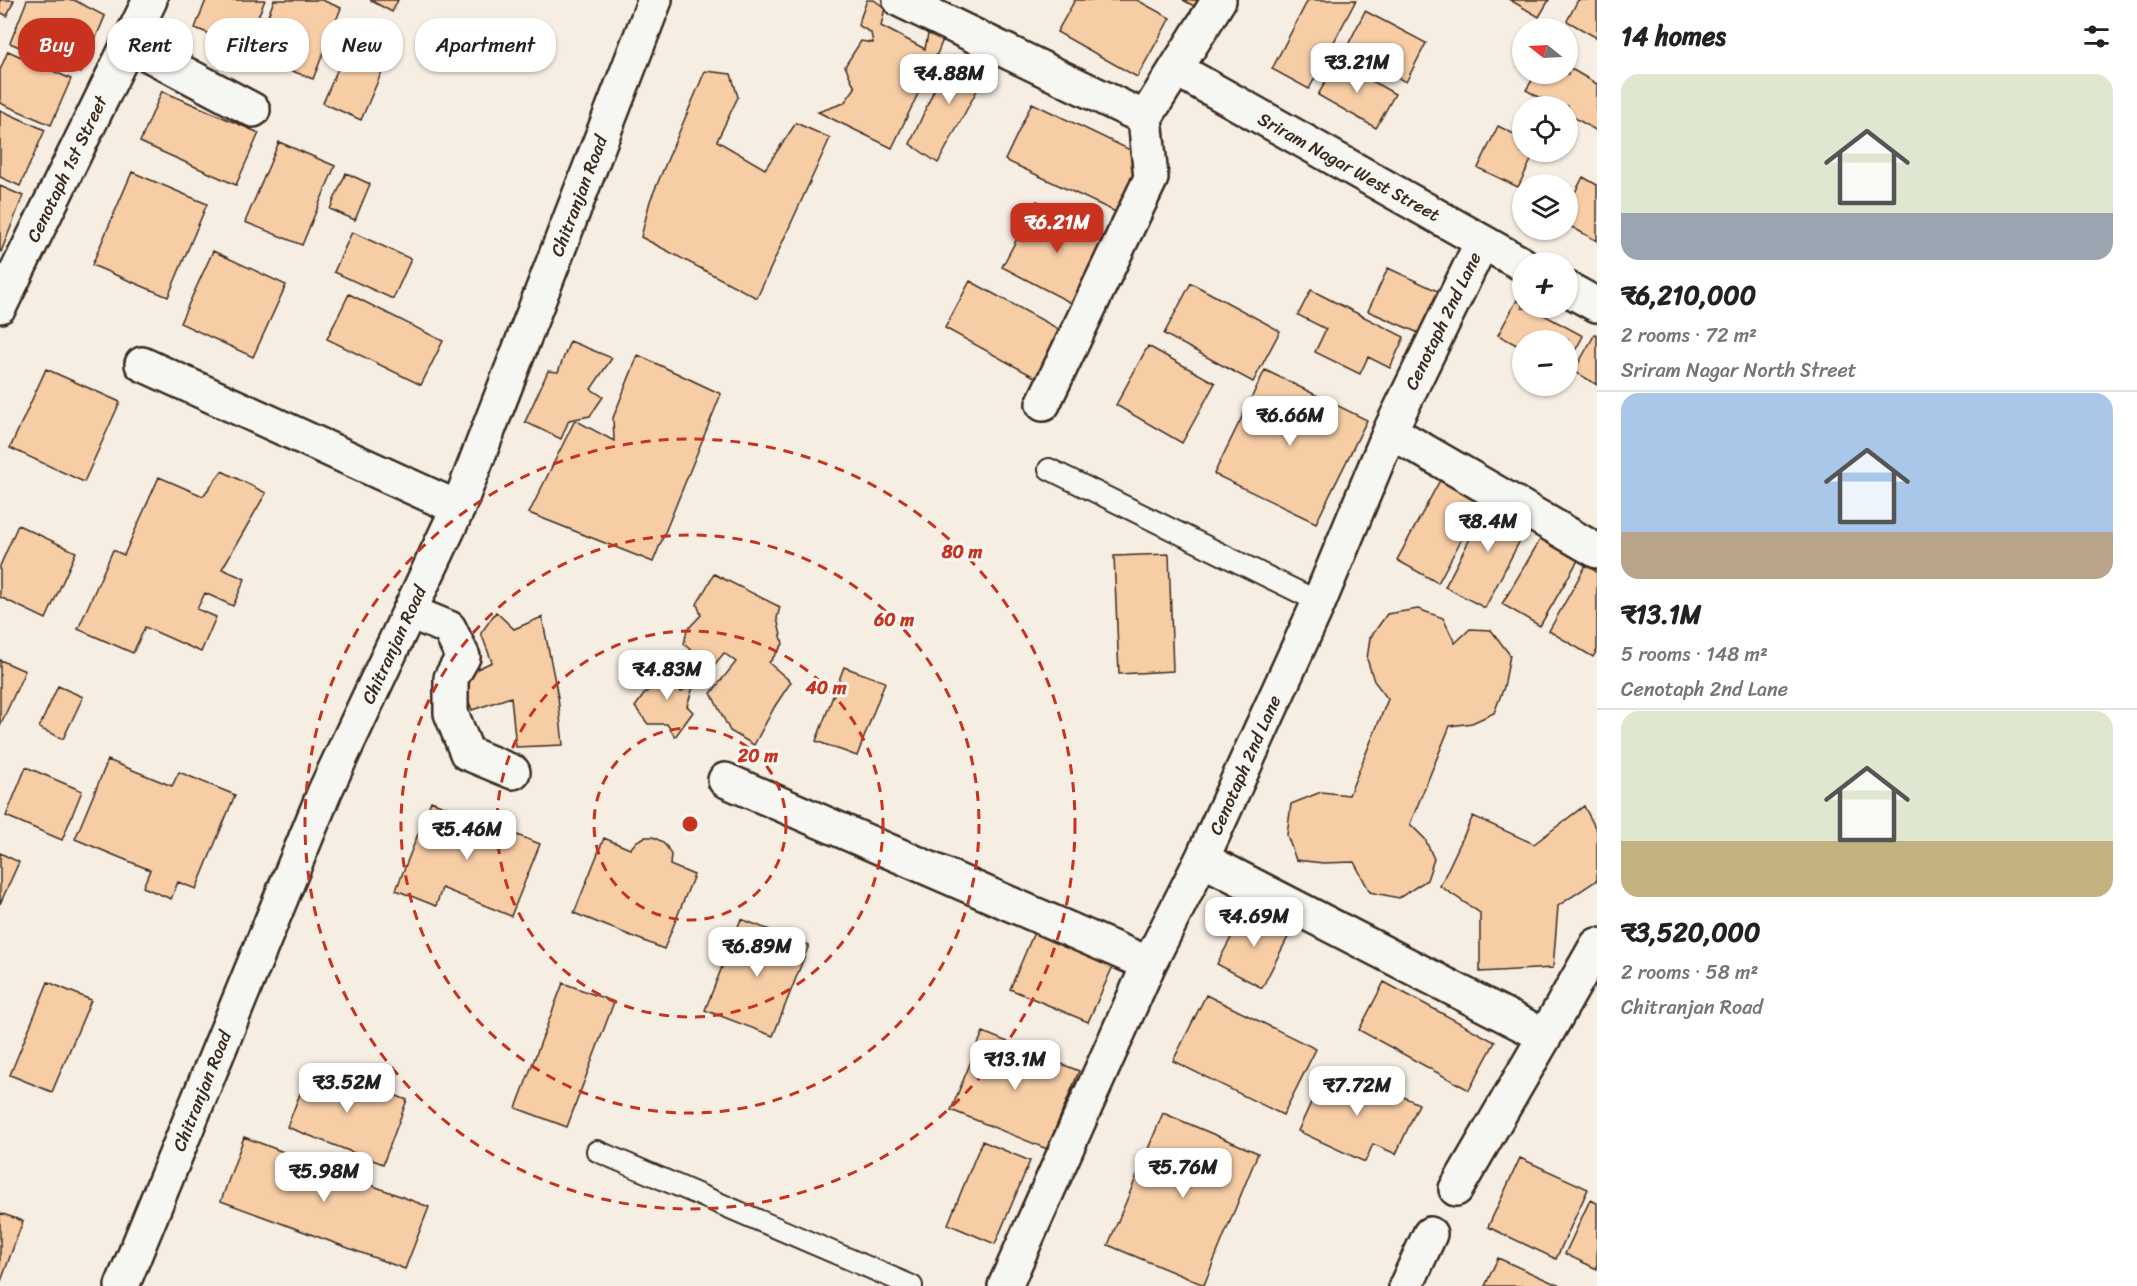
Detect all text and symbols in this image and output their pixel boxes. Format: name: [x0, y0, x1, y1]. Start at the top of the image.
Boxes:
text: 14 homes: [1621, 13, 1726, 59]
chip: Buy: [18, 18, 95, 72]
chip: Rent: [107, 18, 193, 72]
chip: Filters: [205, 18, 309, 72]
chip: New: [321, 18, 403, 72]
chip: Apartment: [415, 18, 556, 72]
north arrow: [1512, 18, 1578, 84]
map controls: [1512, 18, 1578, 396]
icon: filters: [2080, 20, 2113, 53]
pin: ₹3.21M: [1308, 43, 1406, 94]
text: ₹3.21M: [1325, 45, 1389, 80]
pin: ₹4.88M: [900, 54, 998, 105]
text: ₹4.88M: [914, 56, 984, 91]
street label: Cenotaph 1st Street: [18, 89, 117, 248]
button: locate: [1512, 96, 1578, 162]
street label: Sriram Nagar West Street: [1252, 103, 1446, 231]
icon: home: [1813, 113, 1921, 221]
street label: Chitranjan Road: [541, 129, 617, 261]
button: layers: [1512, 174, 1578, 240]
pin: ₹6.21M: [1008, 203, 1106, 254]
text: ₹6.21M: [1024, 205, 1090, 240]
street label: Cenotaph 2nd Lane: [1396, 246, 1490, 396]
button: +: [1512, 252, 1578, 318]
text: ₹6,210,000: [1621, 272, 1756, 318]
text: 2 rooms · 72 m²: [1621, 318, 1757, 353]
button: −: [1512, 330, 1578, 396]
text: Sriram Nagar North Street: [1621, 353, 1857, 388]
pin: ₹6.66M: [1241, 396, 1339, 447]
text: ₹6.66M: [1256, 398, 1324, 433]
icon: home: [1813, 432, 1921, 540]
pin: ₹8.4M: [1446, 502, 1530, 553]
text: ₹8.4M: [1459, 504, 1517, 539]
text: 80 m: [941, 536, 983, 568]
street label: Chitranjan Road: [353, 579, 436, 710]
text: ₹13.1M: [1621, 591, 1701, 637]
text: 60 m: [873, 604, 914, 636]
text: 5 rooms · 148 m²: [1621, 637, 1768, 672]
pin: ₹4.83M: [618, 650, 716, 701]
text: ₹4.83M: [632, 652, 702, 687]
text: 40 m: [804, 672, 847, 704]
text: Cenotaph 2nd Lane: [1621, 672, 1788, 707]
street label: Cenotaph 2nd Lane: [1200, 690, 1290, 840]
text: 20 m: [737, 740, 778, 772]
icon: home: [1813, 750, 1921, 858]
pin: ₹5.46M: [418, 810, 516, 861]
text: ₹5.46M: [432, 812, 502, 847]
centre of rings: [680, 814, 700, 834]
pin: ₹4.69M: [1205, 897, 1303, 948]
text: ₹4.69M: [1219, 899, 1289, 934]
text: ₹3,520,000: [1621, 909, 1760, 955]
pin: ₹6.89M: [708, 927, 806, 978]
text: ₹6.89M: [722, 929, 792, 964]
text: 2 rooms · 58 m²: [1621, 955, 1758, 990]
text: Chitranjan Road: [1621, 990, 1763, 1025]
street label: Chitranjan Road: [163, 1024, 241, 1156]
pin: ₹13.1M: [966, 1040, 1064, 1091]
text: ₹13.1M: [984, 1042, 1046, 1077]
pin: ₹3.52M: [298, 1063, 396, 1114]
text: ₹3.52M: [313, 1065, 381, 1100]
pin: ₹7.72M: [1308, 1066, 1406, 1117]
text: ₹7.72M: [1323, 1068, 1391, 1103]
pin: ₹5.76M: [1134, 1148, 1232, 1199]
text: ₹5.76M: [1149, 1150, 1217, 1185]
pin: ₹5.98M: [275, 1152, 373, 1203]
text: ₹5.98M: [289, 1154, 359, 1189]

